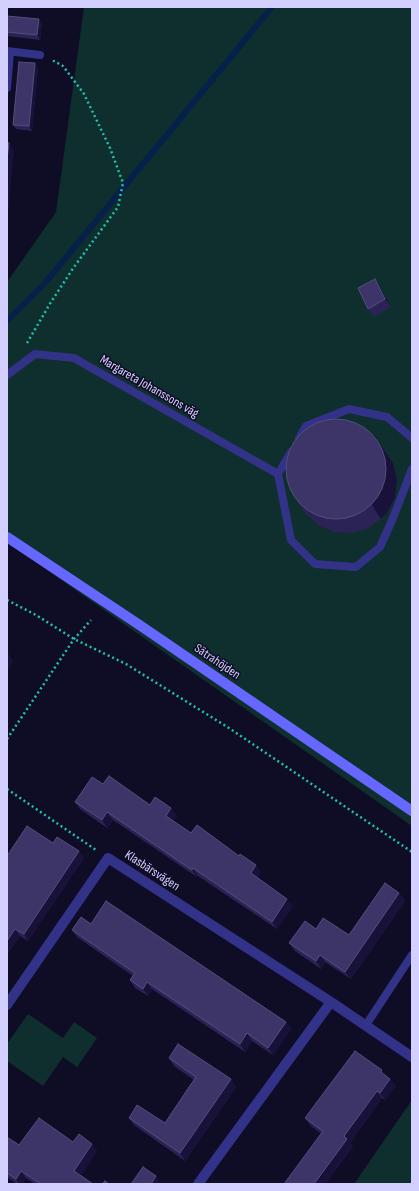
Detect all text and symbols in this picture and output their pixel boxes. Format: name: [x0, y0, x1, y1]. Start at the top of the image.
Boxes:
street label: Margareta Johanssons väg: [97, 352, 201, 422]
street label: Sätrahöjden: [191, 641, 243, 683]
street label: Klasbärsvägen: [122, 847, 182, 895]

